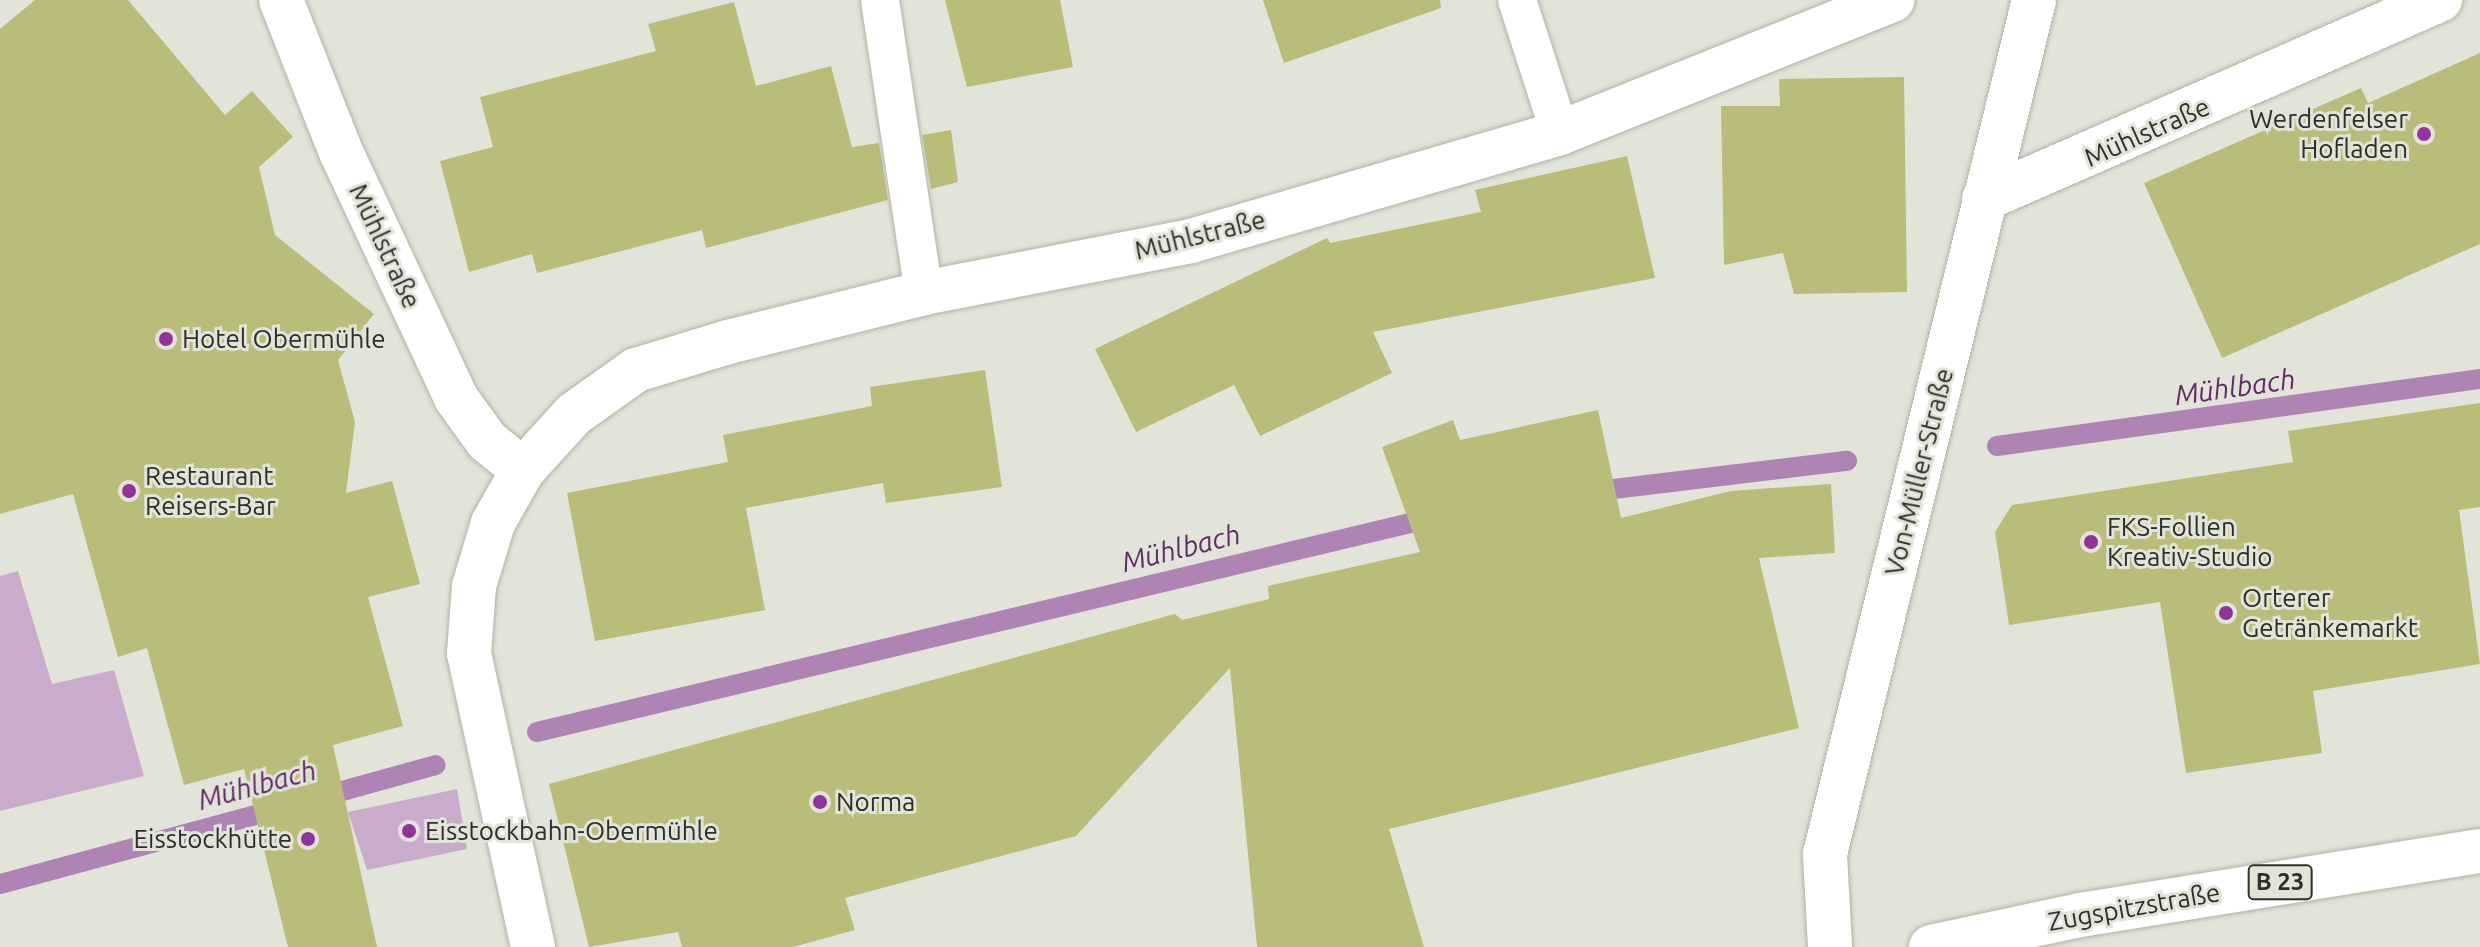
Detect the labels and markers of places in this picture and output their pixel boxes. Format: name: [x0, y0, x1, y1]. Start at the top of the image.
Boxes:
place label: Werdenfelser Hofladen: [2249, 103, 2408, 164]
marker: Werdenfelser Hofladen: [2415, 125, 2433, 143]
place label: Hotel Obermühle: [182, 323, 386, 355]
marker: Hotel Obermühle: [157, 330, 175, 348]
place label: Restaurant Reisers-Bar: [145, 460, 276, 522]
marker: Restaurant Reisers-Bar: [120, 482, 138, 500]
place label: FKS-Follien Kreativ-Studio: [2107, 511, 2272, 572]
marker: FKS-Follien Kreativ-Studio: [2082, 533, 2100, 551]
place label: Orterer Getränkemarkt: [2242, 582, 2418, 644]
marker: Orterer Getränkemarkt: [2217, 604, 2235, 622]
place label: Norma: [836, 786, 915, 818]
marker: Norma: [811, 793, 829, 811]
place label: Eisstockbahn-Obermühle: [425, 815, 718, 847]
marker: Eisstockbahn-Obermühle: [400, 822, 418, 840]
place label: Eisstockhütte: [134, 823, 292, 855]
marker: Eisstockhütte: [299, 830, 317, 848]

